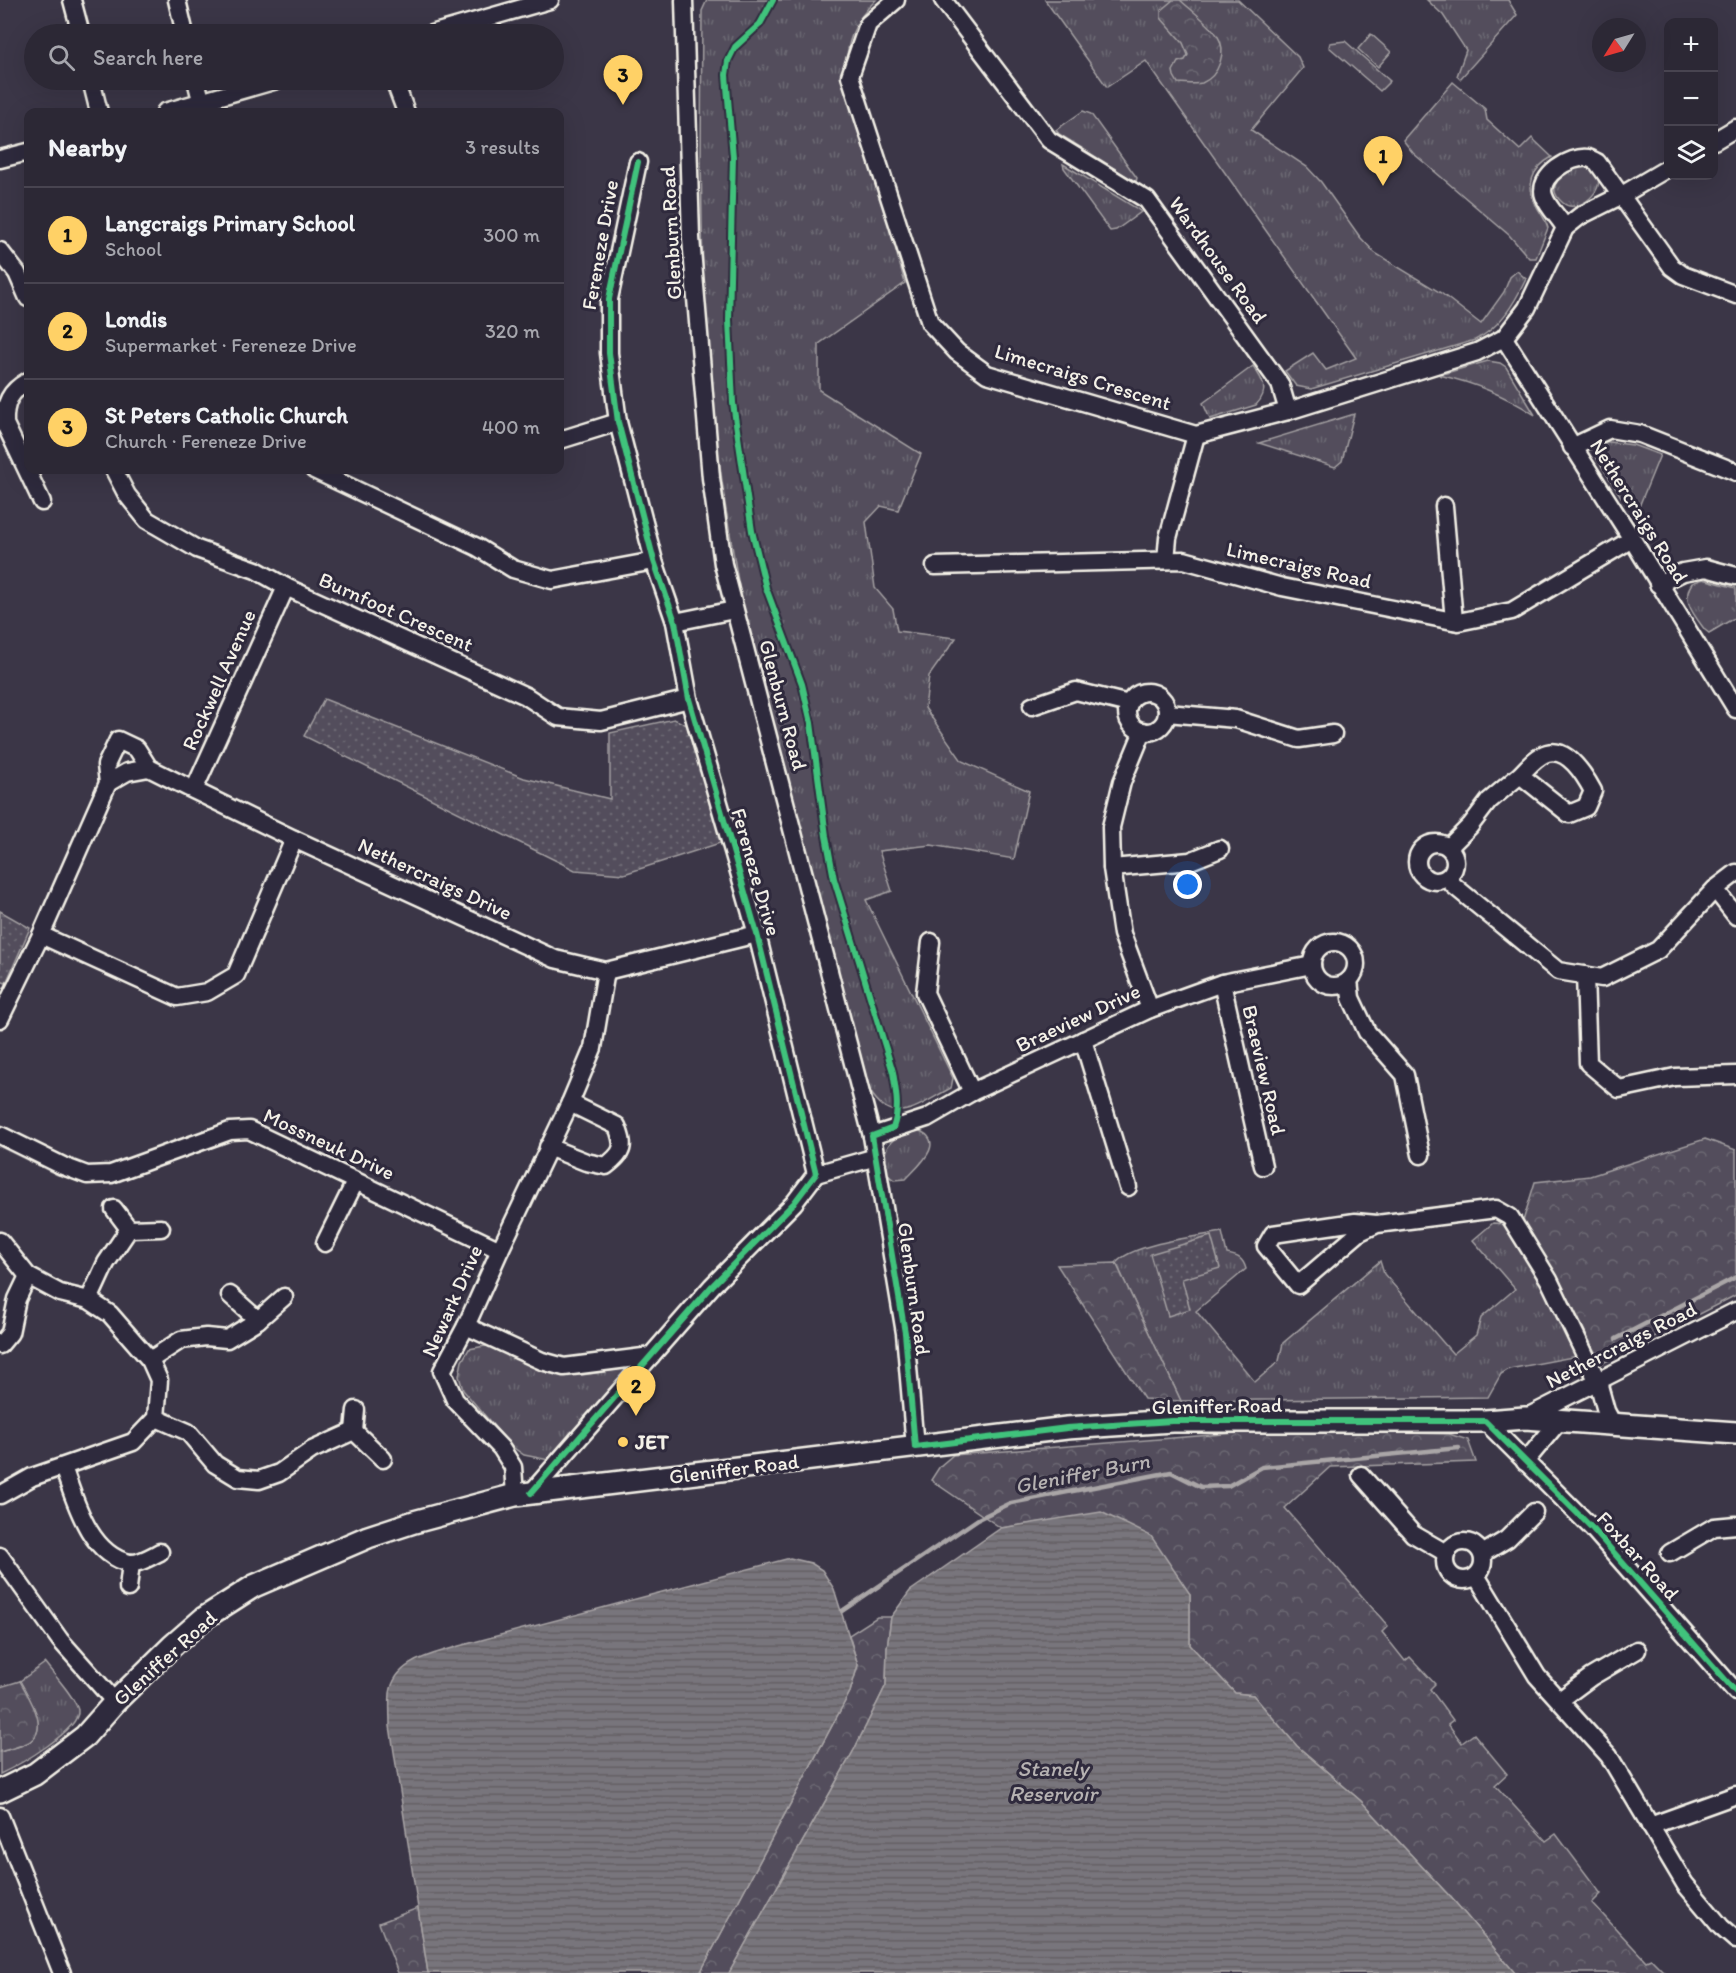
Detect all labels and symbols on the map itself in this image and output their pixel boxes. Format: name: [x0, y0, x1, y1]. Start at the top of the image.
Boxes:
north arrow: [1592, 18, 1646, 72]
pin: 3: [604, 56, 642, 105]
pin: 1: [1364, 136, 1402, 186]
street label: Glenburn Road: [654, 165, 686, 301]
street label: Fereneze Drive: [576, 178, 623, 312]
street label: Wardhouse Road: [1164, 191, 1273, 328]
street label: Limecraigs Crescent: [992, 338, 1175, 415]
street label: Nethercraigs Road: [1585, 434, 1694, 588]
street label: Limecraigs Road: [1224, 536, 1375, 594]
street label: Burnfoot Crescent: [315, 566, 477, 657]
street label: Rockwell Avenue: [176, 605, 261, 754]
street label: Glenburn Road: [754, 637, 813, 773]
street label: Fereneze Drive: [726, 805, 787, 939]
street label: Nethercraigs Drive: [354, 832, 516, 925]
your location: [1173, 870, 1202, 899]
street label: Braeview Drive: [1012, 978, 1144, 1057]
street label: Braeview Road: [1237, 1002, 1292, 1138]
street label: Mossneuk Drive: [260, 1102, 399, 1185]
street label: Glenburn Road: [893, 1221, 936, 1358]
street label: Newark Drive: [416, 1241, 487, 1361]
street label: Nethercraigs Road: [1541, 1296, 1700, 1393]
pin: 2: [616, 1366, 656, 1416]
street label: Gleniffer Road: [1151, 1392, 1283, 1419]
place label: JET: [634, 1429, 669, 1454]
marker: JET: [616, 1435, 630, 1449]
water label: Gleniffer Burn: [1013, 1447, 1152, 1500]
street label: Gleniffer Road: [668, 1448, 801, 1489]
street label: Foxbar Road: [1592, 1506, 1685, 1606]
street label: Gleniffer Road: [108, 1604, 222, 1711]
water label: Stanely Reservoir: [1009, 1755, 1099, 1807]

